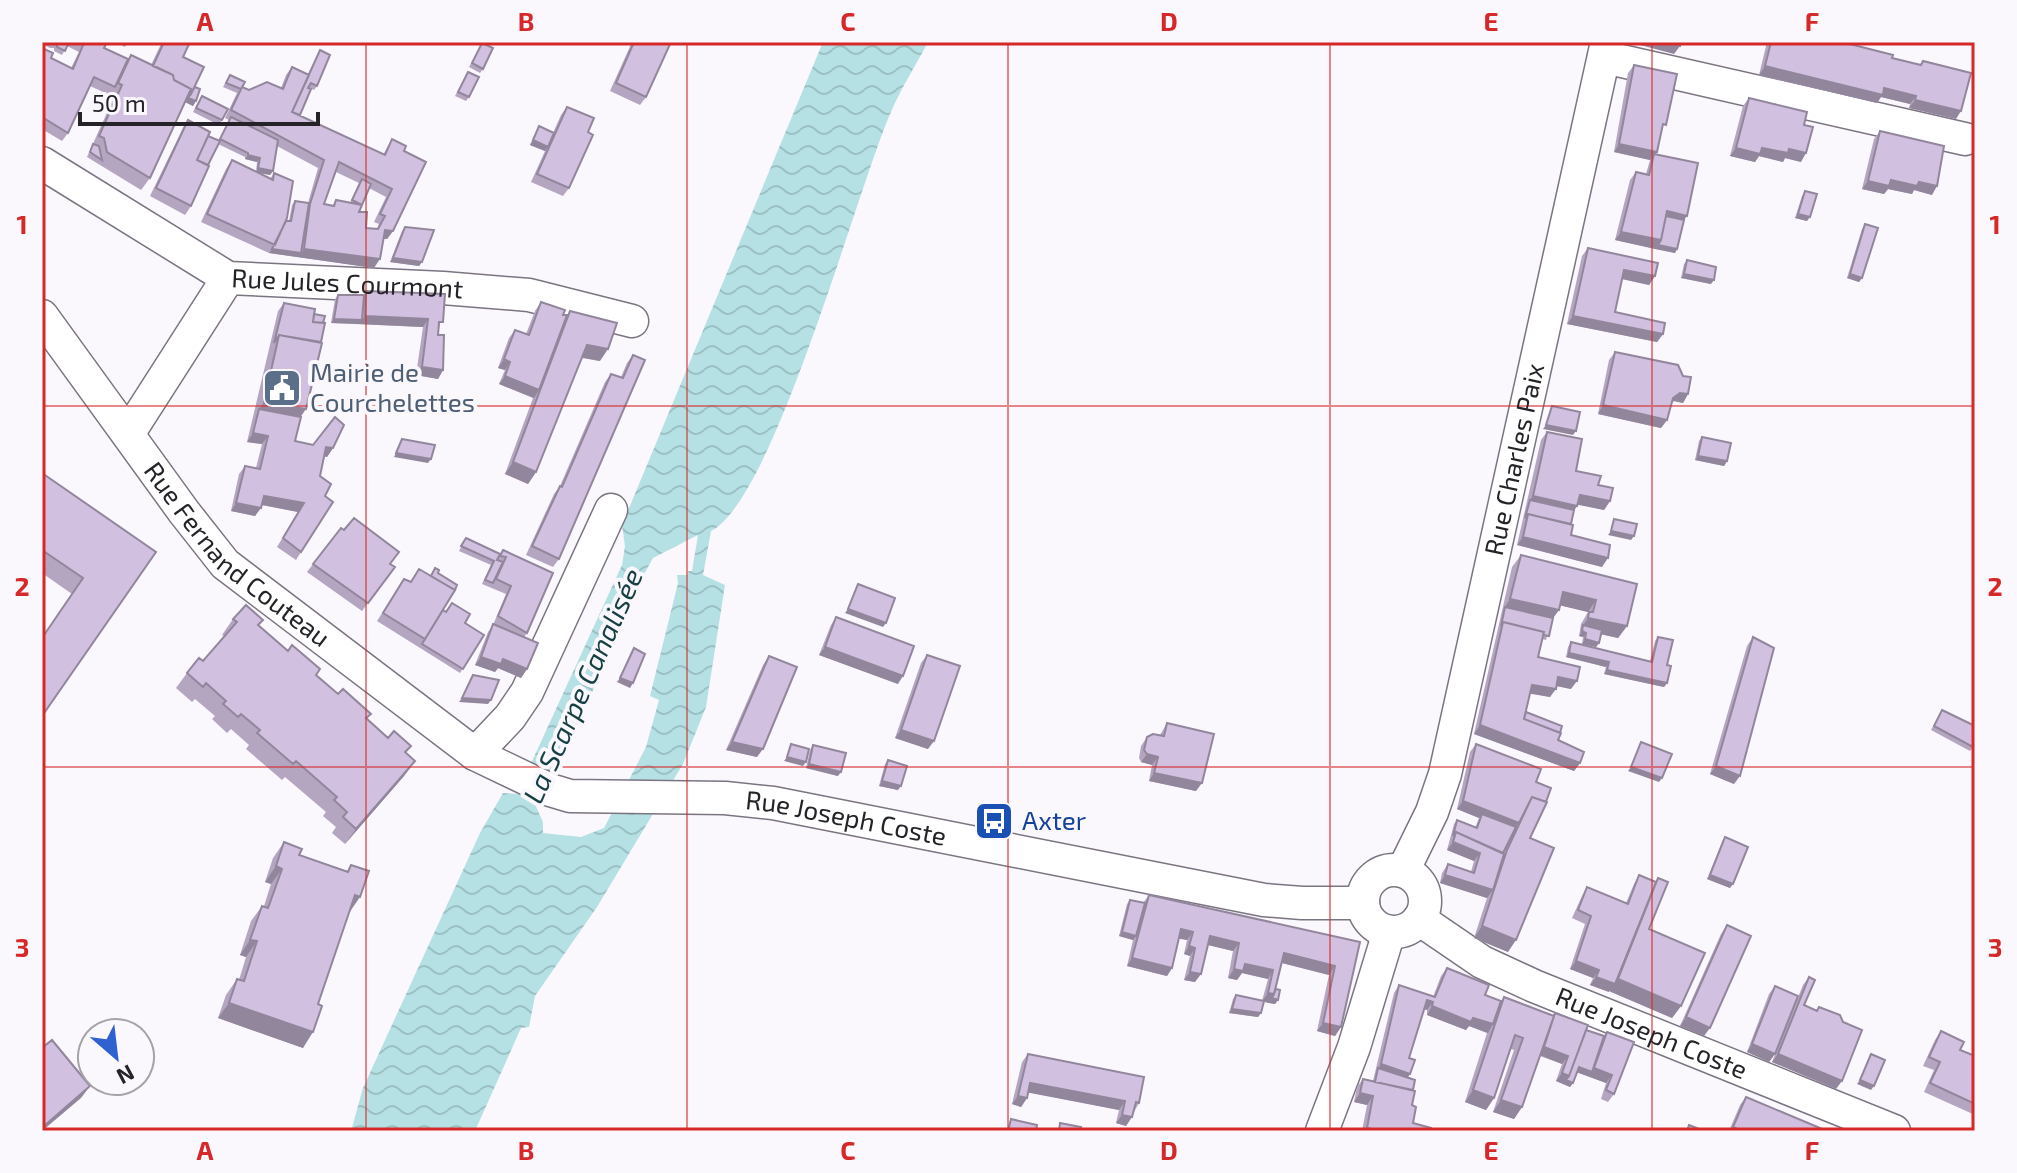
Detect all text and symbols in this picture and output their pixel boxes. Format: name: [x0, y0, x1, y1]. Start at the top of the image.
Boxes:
text: A: [197, 5, 214, 36]
text: B: [518, 5, 534, 36]
text: C: [840, 5, 856, 36]
text: D: [1160, 5, 1178, 36]
text: E: [1483, 5, 1499, 36]
text: F: [1805, 5, 1819, 36]
scale bar: [80, 76, 318, 126]
text: 50 m: [92, 88, 146, 117]
text: 1: [16, 208, 28, 239]
text: 1: [1989, 208, 2001, 239]
street label: Rue Jules Courmont: [231, 261, 465, 304]
place label: Mairie de Courchelettes: [310, 356, 475, 417]
street label: Rue Charles Paix: [1477, 360, 1549, 558]
public building icon: Mairie de Courchelettes: [261, 367, 303, 409]
street label: Rue Fernand Couteau: [139, 455, 337, 652]
water label: La Scarpe Canalisée: [515, 563, 649, 808]
text: 2: [14, 570, 30, 601]
text: 2: [1987, 570, 2003, 601]
street label: Rue Joseph Coste: [744, 783, 949, 851]
bus stop icon: Axter: [973, 800, 1015, 842]
place label: Axter: [1022, 804, 1086, 835]
text: 3: [15, 931, 29, 962]
text: 3: [1988, 931, 2002, 962]
street label: Rue Joseph Coste: [1552, 979, 1752, 1084]
north arrow: [76, 1017, 156, 1097]
text: N: [113, 1060, 139, 1091]
text: A: [197, 1134, 214, 1165]
text: B: [518, 1134, 534, 1165]
text: C: [840, 1134, 856, 1165]
text: D: [1160, 1134, 1178, 1165]
text: E: [1483, 1134, 1499, 1165]
text: F: [1805, 1134, 1819, 1165]

